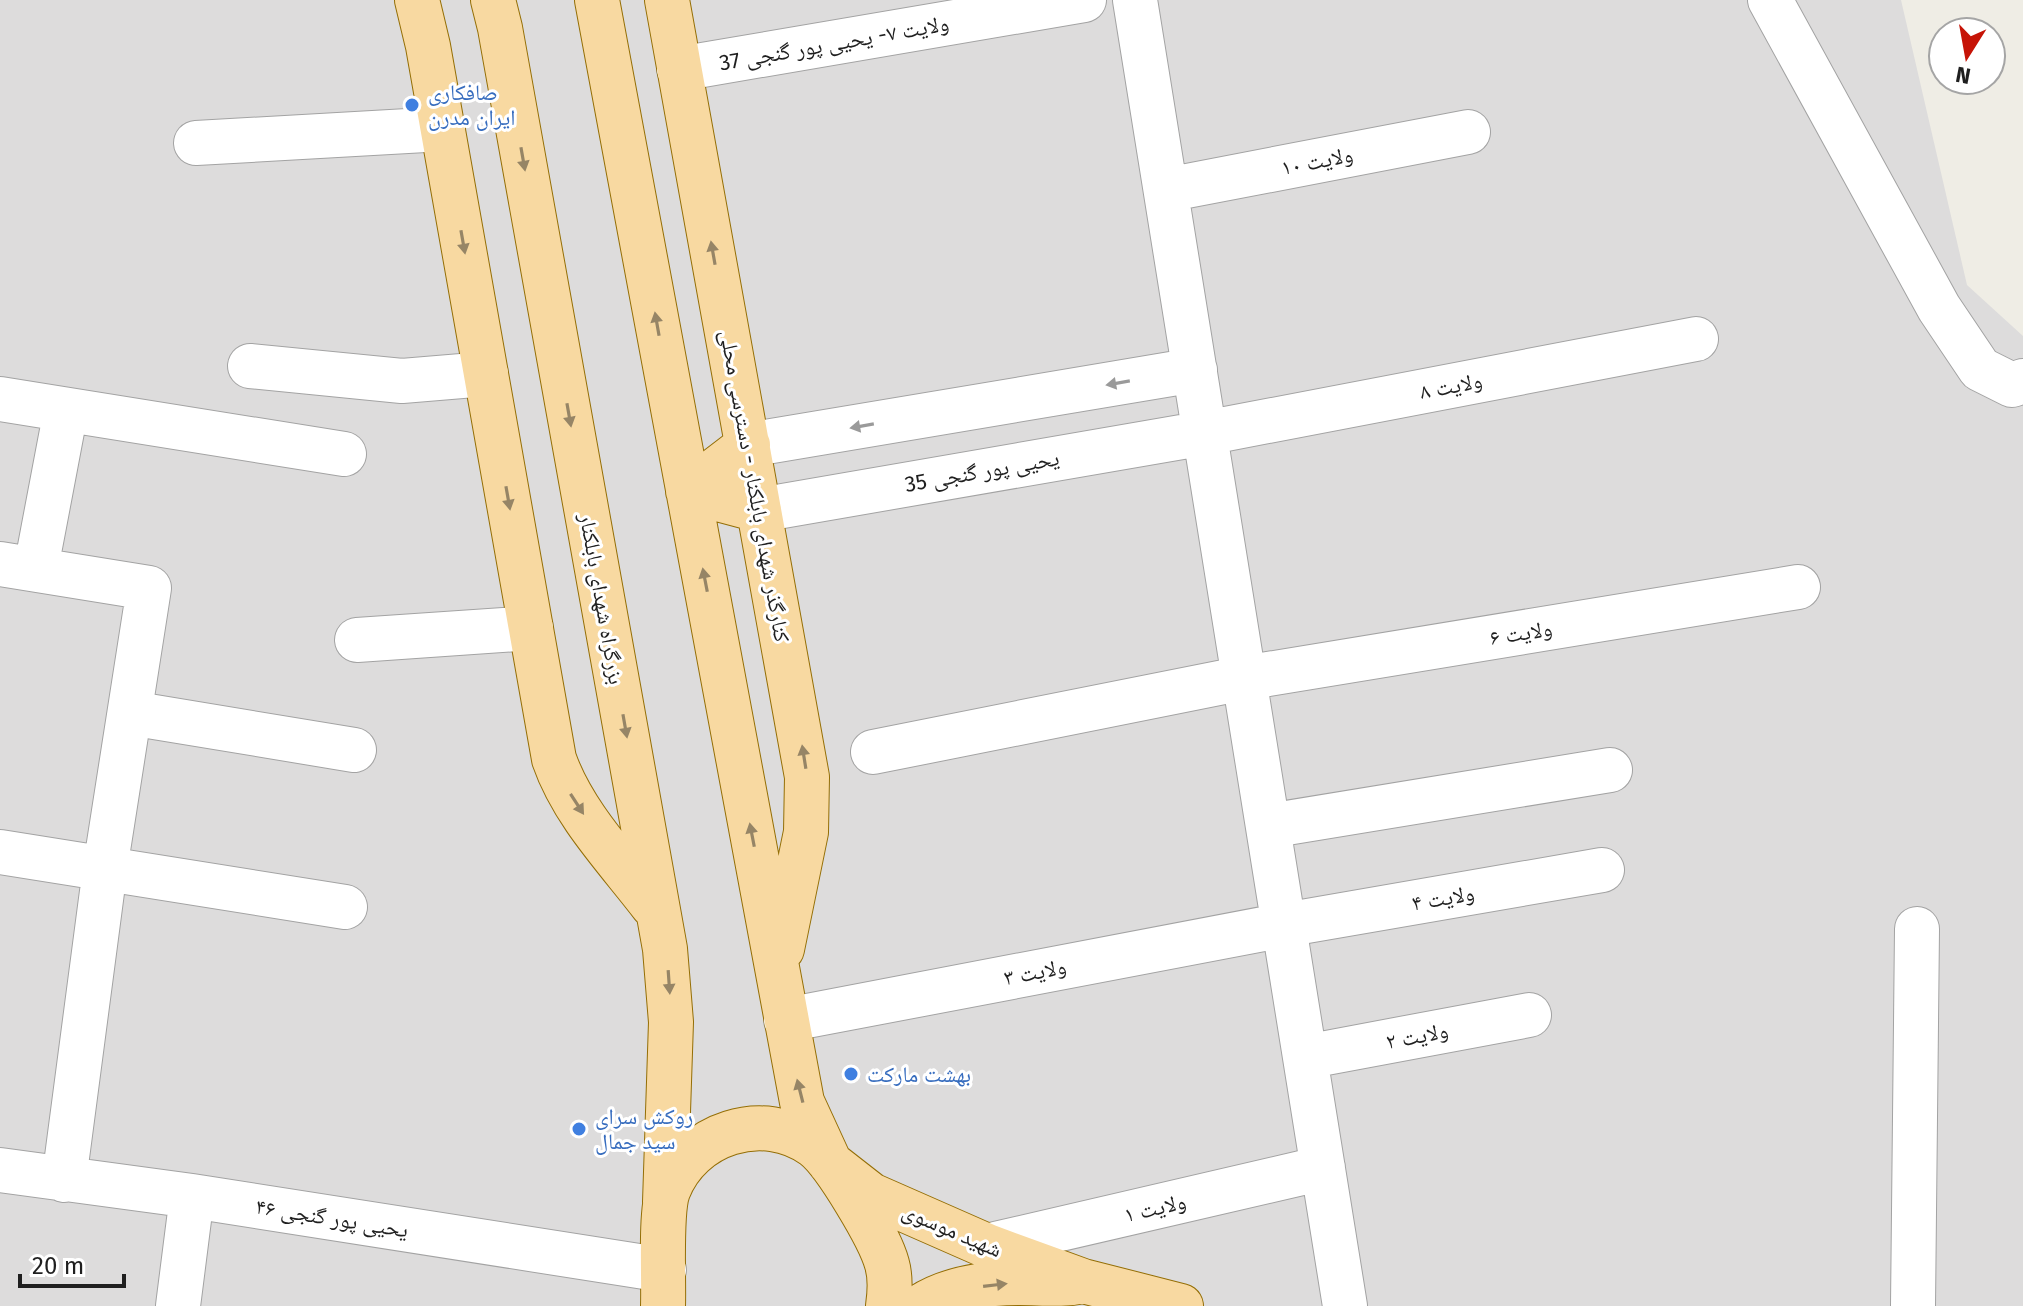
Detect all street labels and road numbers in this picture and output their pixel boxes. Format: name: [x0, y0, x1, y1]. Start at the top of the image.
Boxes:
street label: ولایت ۷- یحیی پور گنجی 37: [717, 10, 951, 77]
street label: ولایت ۱۰: [1279, 141, 1355, 181]
street label: کنارگذر شهدای بابلکنار - دسترسی محلی: [714, 328, 796, 644]
street label: ولایت ۸: [1418, 367, 1484, 405]
street label: یحیی پور گنجی 35: [903, 444, 1062, 498]
street label: بزرگراه شهدای بابلکنار: [574, 510, 630, 687]
street label: ولایت ۶: [1488, 615, 1554, 651]
street label: ولایت ۴: [1410, 879, 1476, 917]
street label: ولایت ۳: [1002, 953, 1068, 991]
street label: ولایت ۲: [1384, 1017, 1450, 1055]
street label: ولایت ۱: [1121, 1188, 1189, 1228]
street label: یحیی پور گنجی ۴۶: [254, 1193, 410, 1244]
street label: شهید موسوی: [898, 1197, 1006, 1263]

